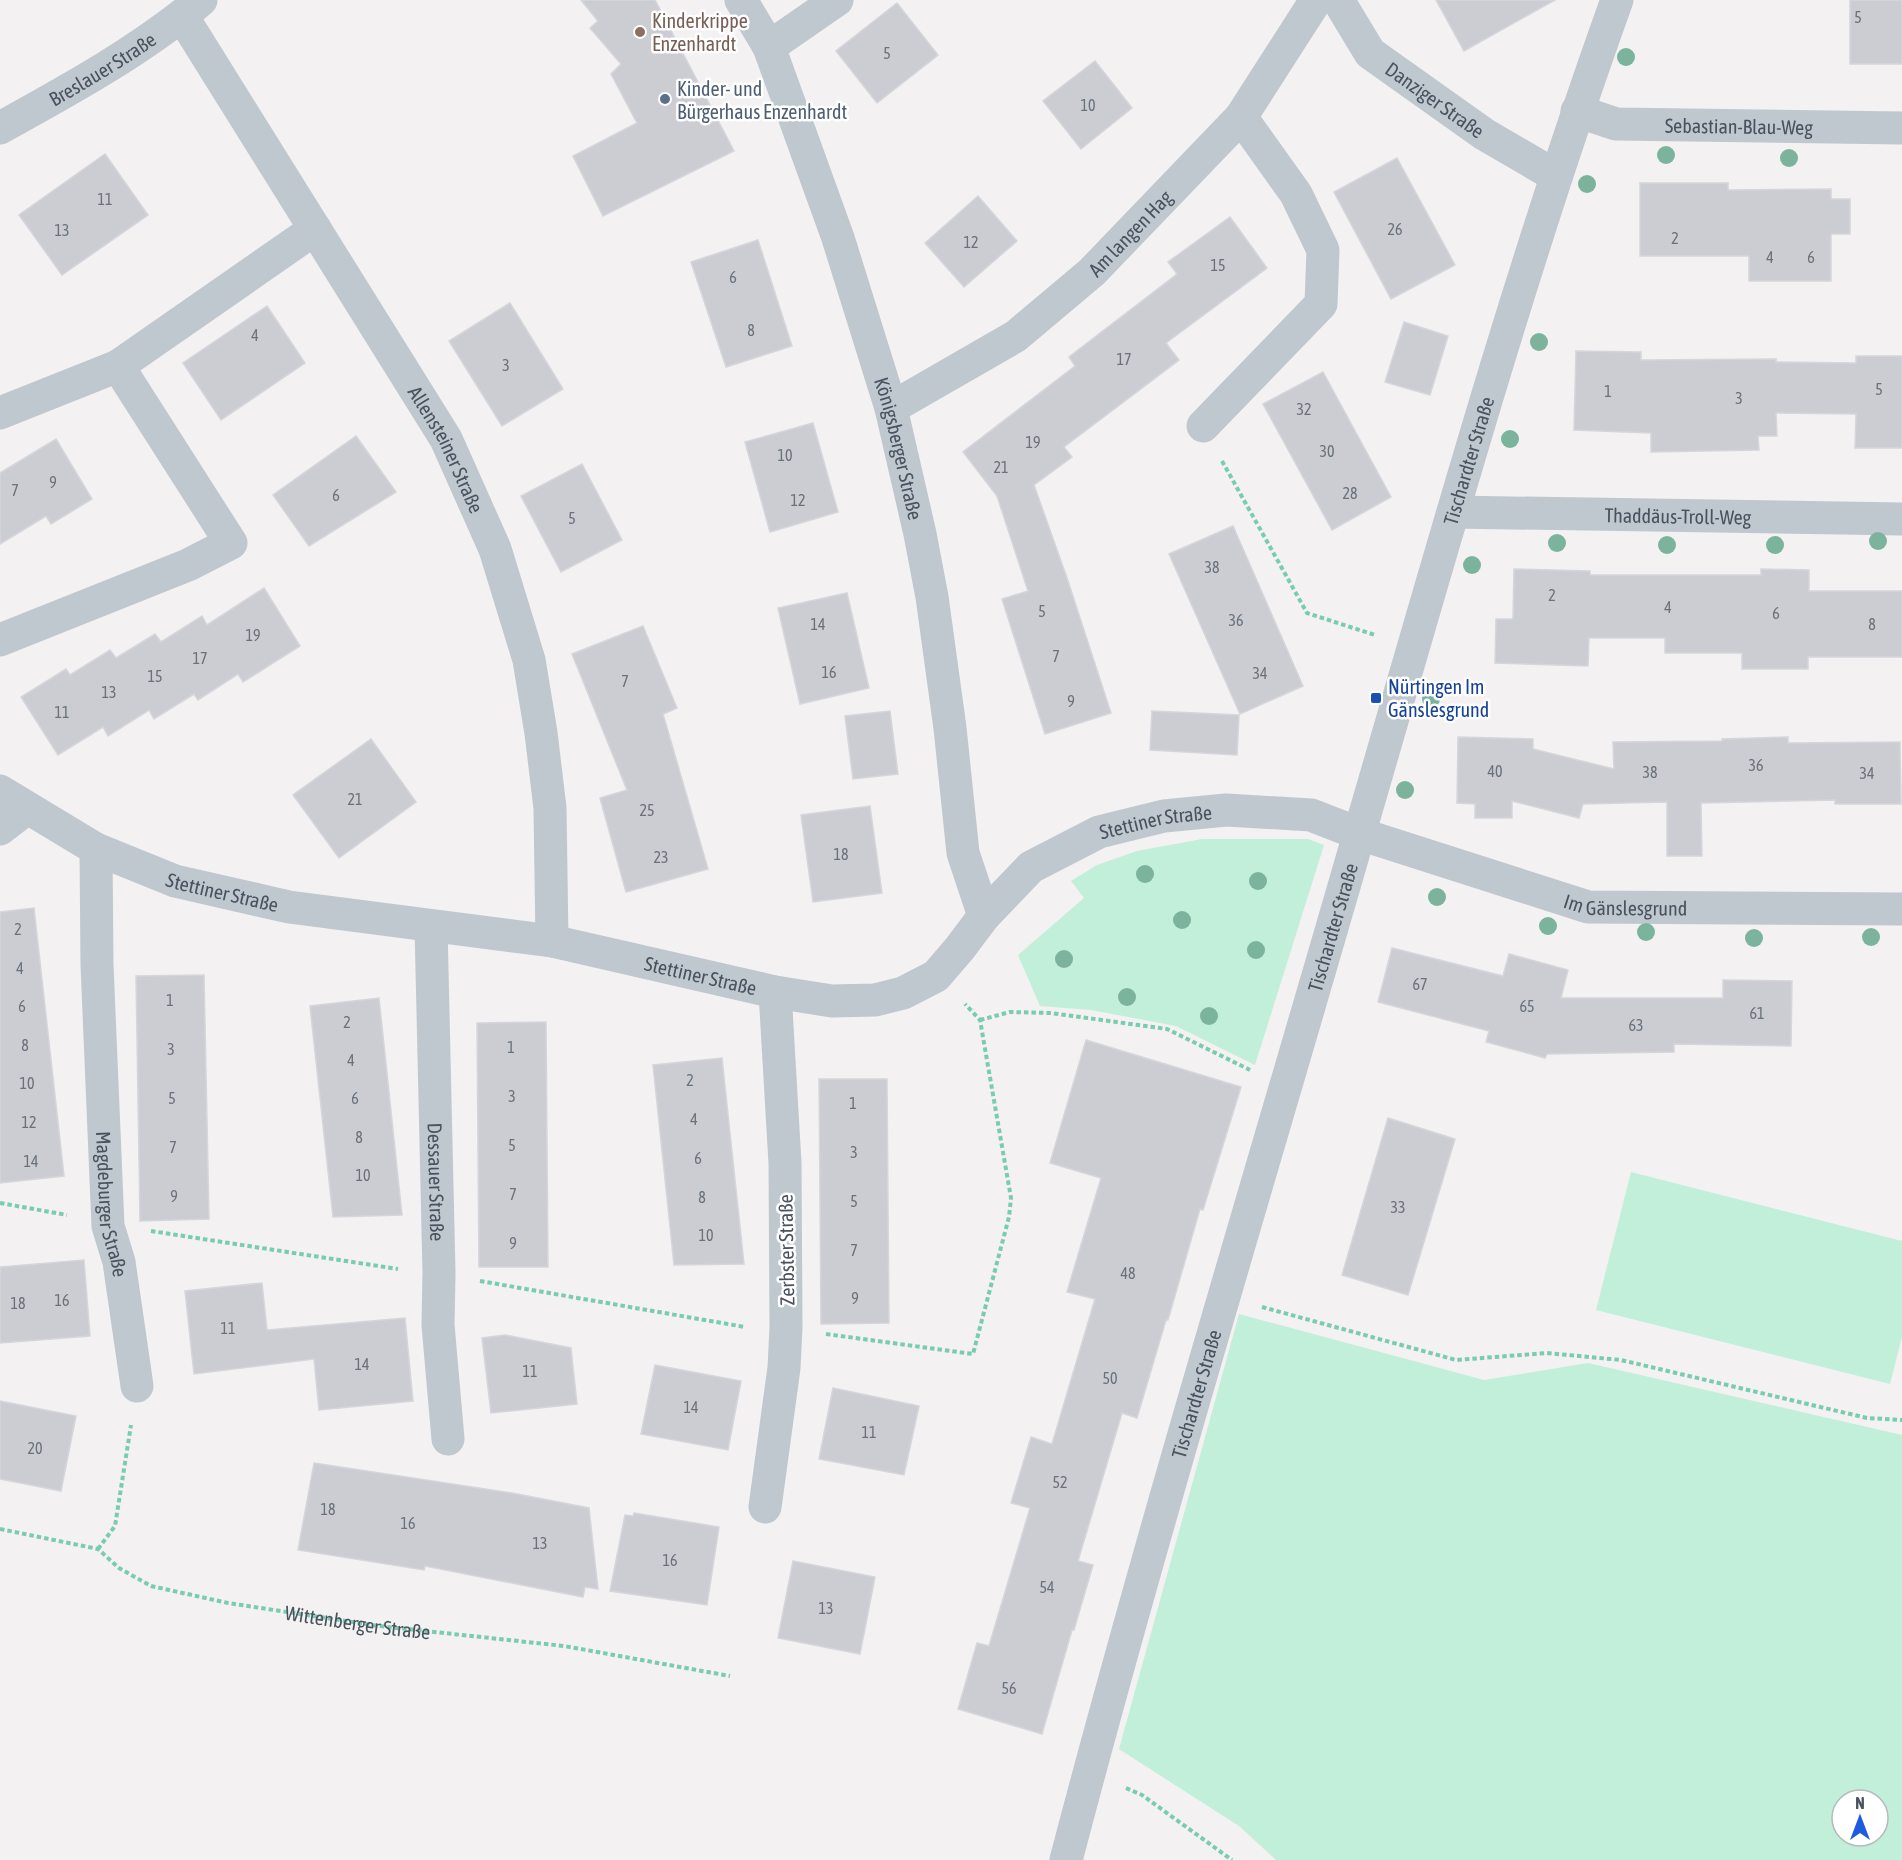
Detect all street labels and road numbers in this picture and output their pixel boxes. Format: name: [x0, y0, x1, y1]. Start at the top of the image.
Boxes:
street label: Breslauer Straße: [45, 27, 160, 110]
street label: Danziger Straße: [1382, 57, 1489, 142]
street label: Sebastian-Blau-Weg: [1665, 113, 1813, 138]
street label: Am langen Hag: [1083, 185, 1177, 281]
street label: Königsberger Straße: [871, 374, 928, 522]
street label: Allensteiner Straße: [404, 381, 489, 516]
street label: Tischardter Straße: [1438, 394, 1498, 527]
street label: Thaddäus-Troll-Weg: [1605, 503, 1752, 528]
street label: Stettiner Straße: [1097, 800, 1213, 843]
street label: Tischardter Straße: [1303, 860, 1362, 994]
street label: Stettiner Straße: [163, 867, 281, 916]
street label: Im Gänslesgrund: [1561, 889, 1687, 919]
street label: Stettiner Straße: [642, 951, 759, 999]
street label: Dessauer Straße: [424, 1122, 450, 1242]
street label: Magdeburger Straße: [93, 1131, 133, 1278]
street label: Zerbster Straße: [774, 1194, 798, 1306]
street label: Tischardter Straße: [1166, 1327, 1225, 1461]
street label: Wittenberger Straße: [283, 1600, 432, 1643]

